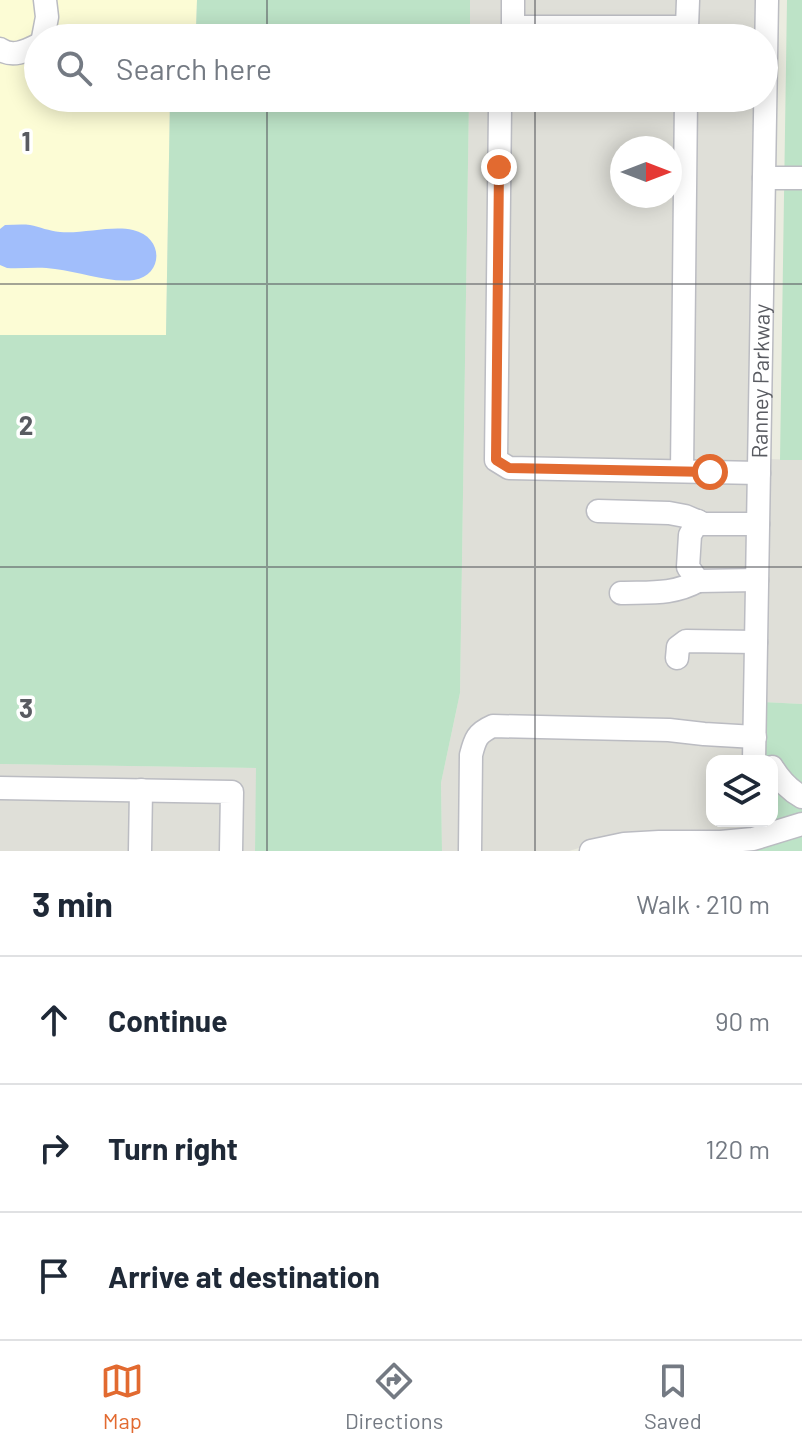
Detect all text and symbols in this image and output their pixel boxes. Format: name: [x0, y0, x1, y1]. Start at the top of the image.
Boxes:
search box: [24, 24, 778, 112]
icon: search: [52, 46, 96, 90]
text: Search here: [116, 50, 272, 86]
text: 1: [21, 125, 31, 156]
north arrow: [610, 136, 682, 208]
route end: [481, 149, 517, 185]
street label: Ranney Parkway: [745, 304, 774, 458]
text: 2: [19, 409, 33, 440]
route start: [692, 454, 728, 490]
text: 3: [19, 692, 33, 723]
map controls: [706, 755, 778, 827]
button: layers: [706, 755, 778, 827]
text: 3 min: [32, 883, 113, 924]
text: Walk · 210 m: [636, 888, 770, 919]
icon: ahead: [32, 998, 76, 1042]
text: Continue: [108, 1002, 228, 1038]
text: 90 m: [715, 1005, 770, 1036]
icon: right: [32, 1126, 76, 1170]
text: Turn right: [108, 1130, 238, 1166]
text: 120 m: [706, 1133, 770, 1164]
icon: arrive: [32, 1254, 76, 1298]
text: Arrive at destination: [108, 1258, 380, 1294]
tab: Map: [100, 1359, 144, 1433]
tab: Directions: [345, 1359, 443, 1433]
tab: Saved: [644, 1359, 702, 1433]

